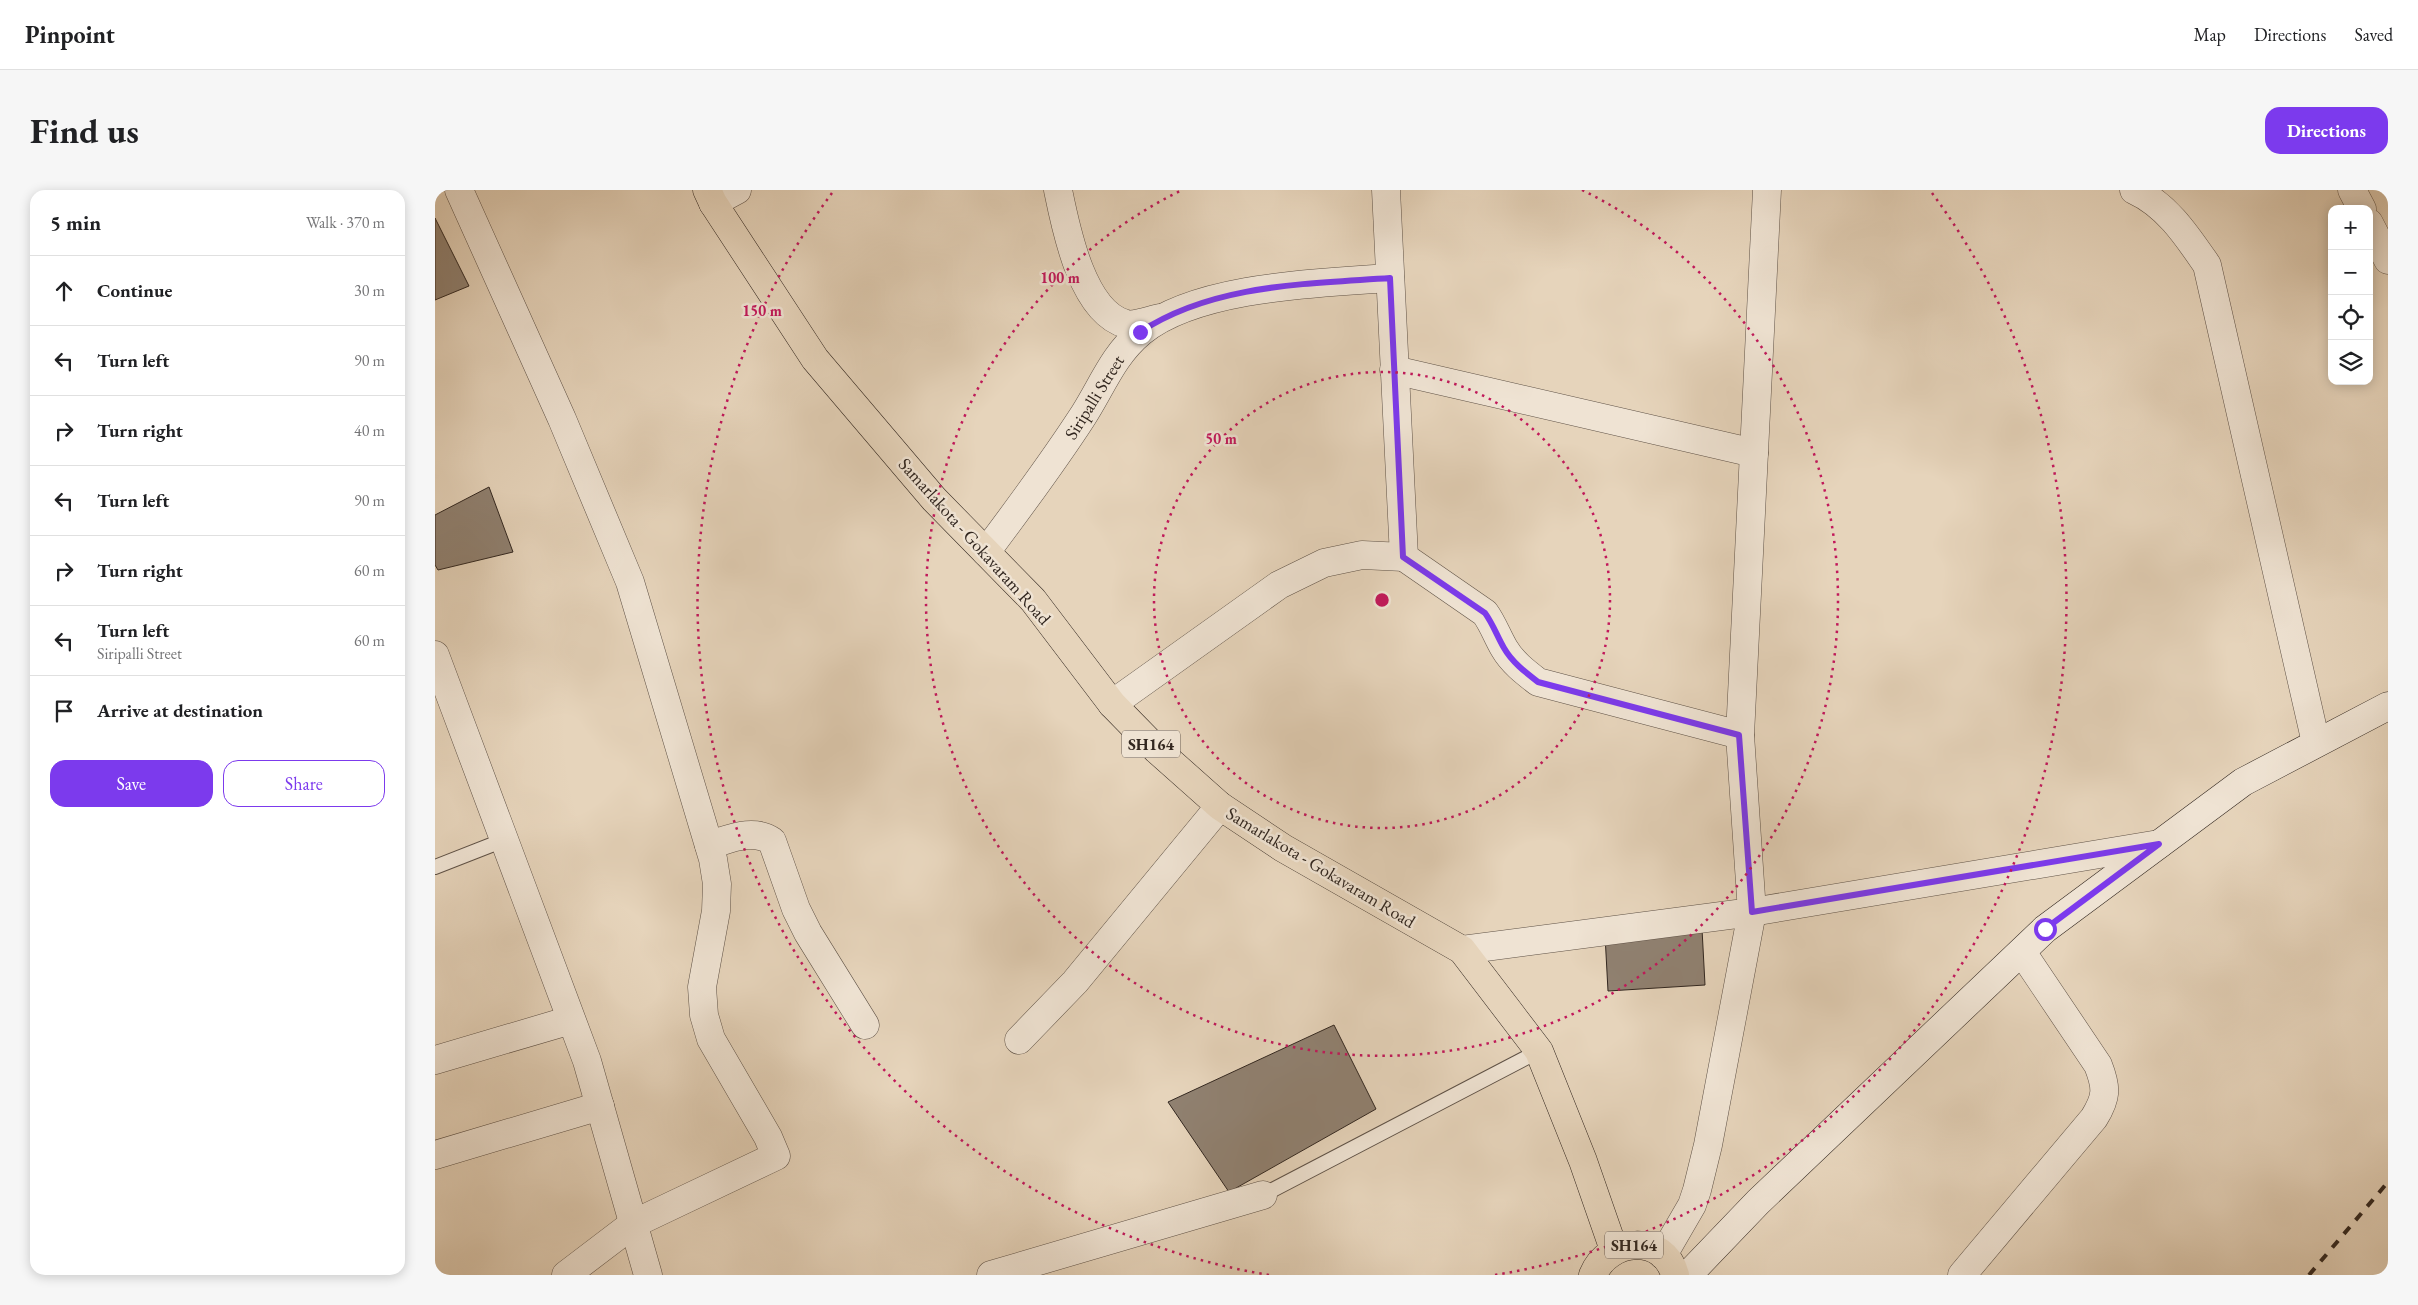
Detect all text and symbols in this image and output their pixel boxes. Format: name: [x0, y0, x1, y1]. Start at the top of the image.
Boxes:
text: Pinpoint: [25, 19, 115, 50]
text: Map: [2194, 23, 2226, 46]
text: Directions: [2254, 23, 2326, 46]
text: Saved: [2354, 23, 2393, 46]
button: Directions: [2265, 107, 2388, 154]
text: Find us: [30, 108, 139, 153]
map controls: [2328, 205, 2373, 385]
button: +: [2328, 205, 2373, 250]
text: 5 min: [50, 209, 101, 236]
text: Walk · 370 m: [306, 212, 385, 233]
button: −: [2328, 250, 2373, 295]
text: 100 m: [1040, 268, 1080, 287]
icon: ahead: [50, 277, 78, 305]
text: Continue: [97, 278, 172, 303]
text: 30 m: [354, 280, 385, 301]
button: locate: [2328, 295, 2373, 340]
text: 150 m: [742, 301, 782, 320]
route end: [1129, 321, 1152, 344]
button: layers: [2328, 340, 2373, 385]
icon: left: [50, 347, 78, 375]
text: Turn left: [97, 348, 169, 373]
text: 90 m: [354, 350, 385, 371]
street label: Siripalli Street: [1059, 350, 1129, 444]
icon: right: [50, 417, 78, 445]
text: Turn right: [97, 418, 183, 443]
text: 40 m: [354, 420, 385, 441]
text: 50 m: [1205, 429, 1237, 448]
street label: Samarlakota - Gokavaram Road: [894, 453, 1057, 630]
icon: left: [50, 487, 78, 515]
text: Turn left: [97, 488, 169, 513]
text: 90 m: [354, 490, 385, 511]
icon: right: [50, 557, 78, 585]
text: Turn right: [97, 558, 183, 583]
text: 60 m: [354, 560, 385, 581]
centre of rings: [1373, 591, 1391, 609]
text: Turn left: [97, 618, 169, 643]
icon: left: [50, 627, 78, 655]
text: 60 m: [354, 630, 385, 651]
text: Siripalli Street: [97, 643, 182, 664]
icon: arrive: [50, 697, 78, 725]
text: Arrive at destination: [97, 698, 263, 723]
road number: SH164: [1122, 730, 1180, 758]
button: Save: [50, 760, 213, 807]
button: Share: [223, 760, 385, 807]
street label: Samarlakota - Gokavaram Road: [1222, 801, 1421, 933]
route start: [2034, 918, 2057, 941]
road number: SH164: [1605, 1232, 1663, 1258]

